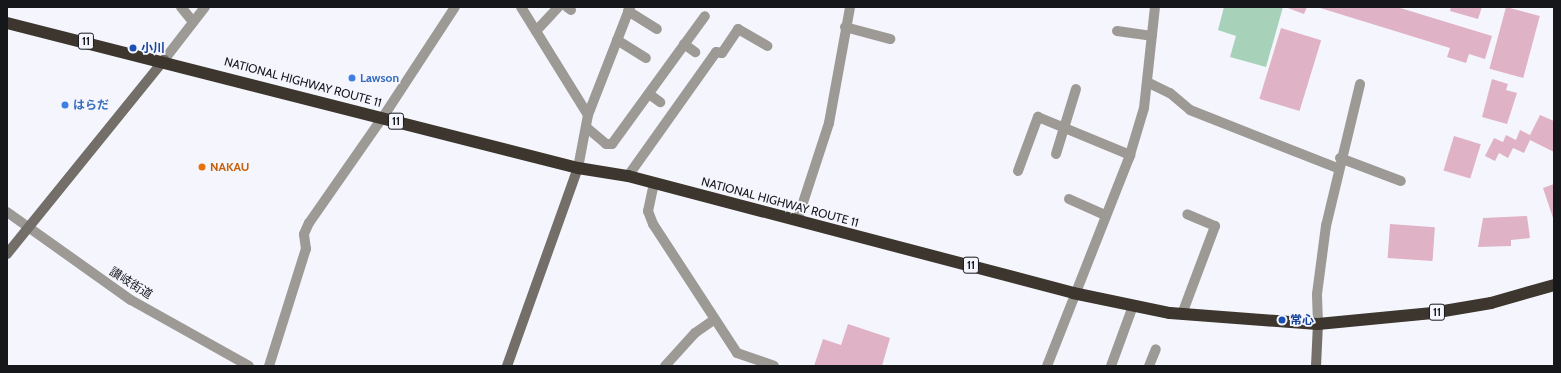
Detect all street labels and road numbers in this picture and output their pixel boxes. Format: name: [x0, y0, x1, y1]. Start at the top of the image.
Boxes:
road number: 11: [77, 32, 95, 50]
street label: NATIONAL HIGHWAY ROUTE 11: [223, 54, 383, 110]
road number: 11: [387, 112, 405, 130]
street label: NATIONAL HIGHWAY ROUTE 11: [700, 174, 860, 230]
road number: 11: [962, 256, 980, 274]
street label: 讃岐街道: [107, 264, 155, 302]
road number: 11: [1428, 303, 1446, 321]

